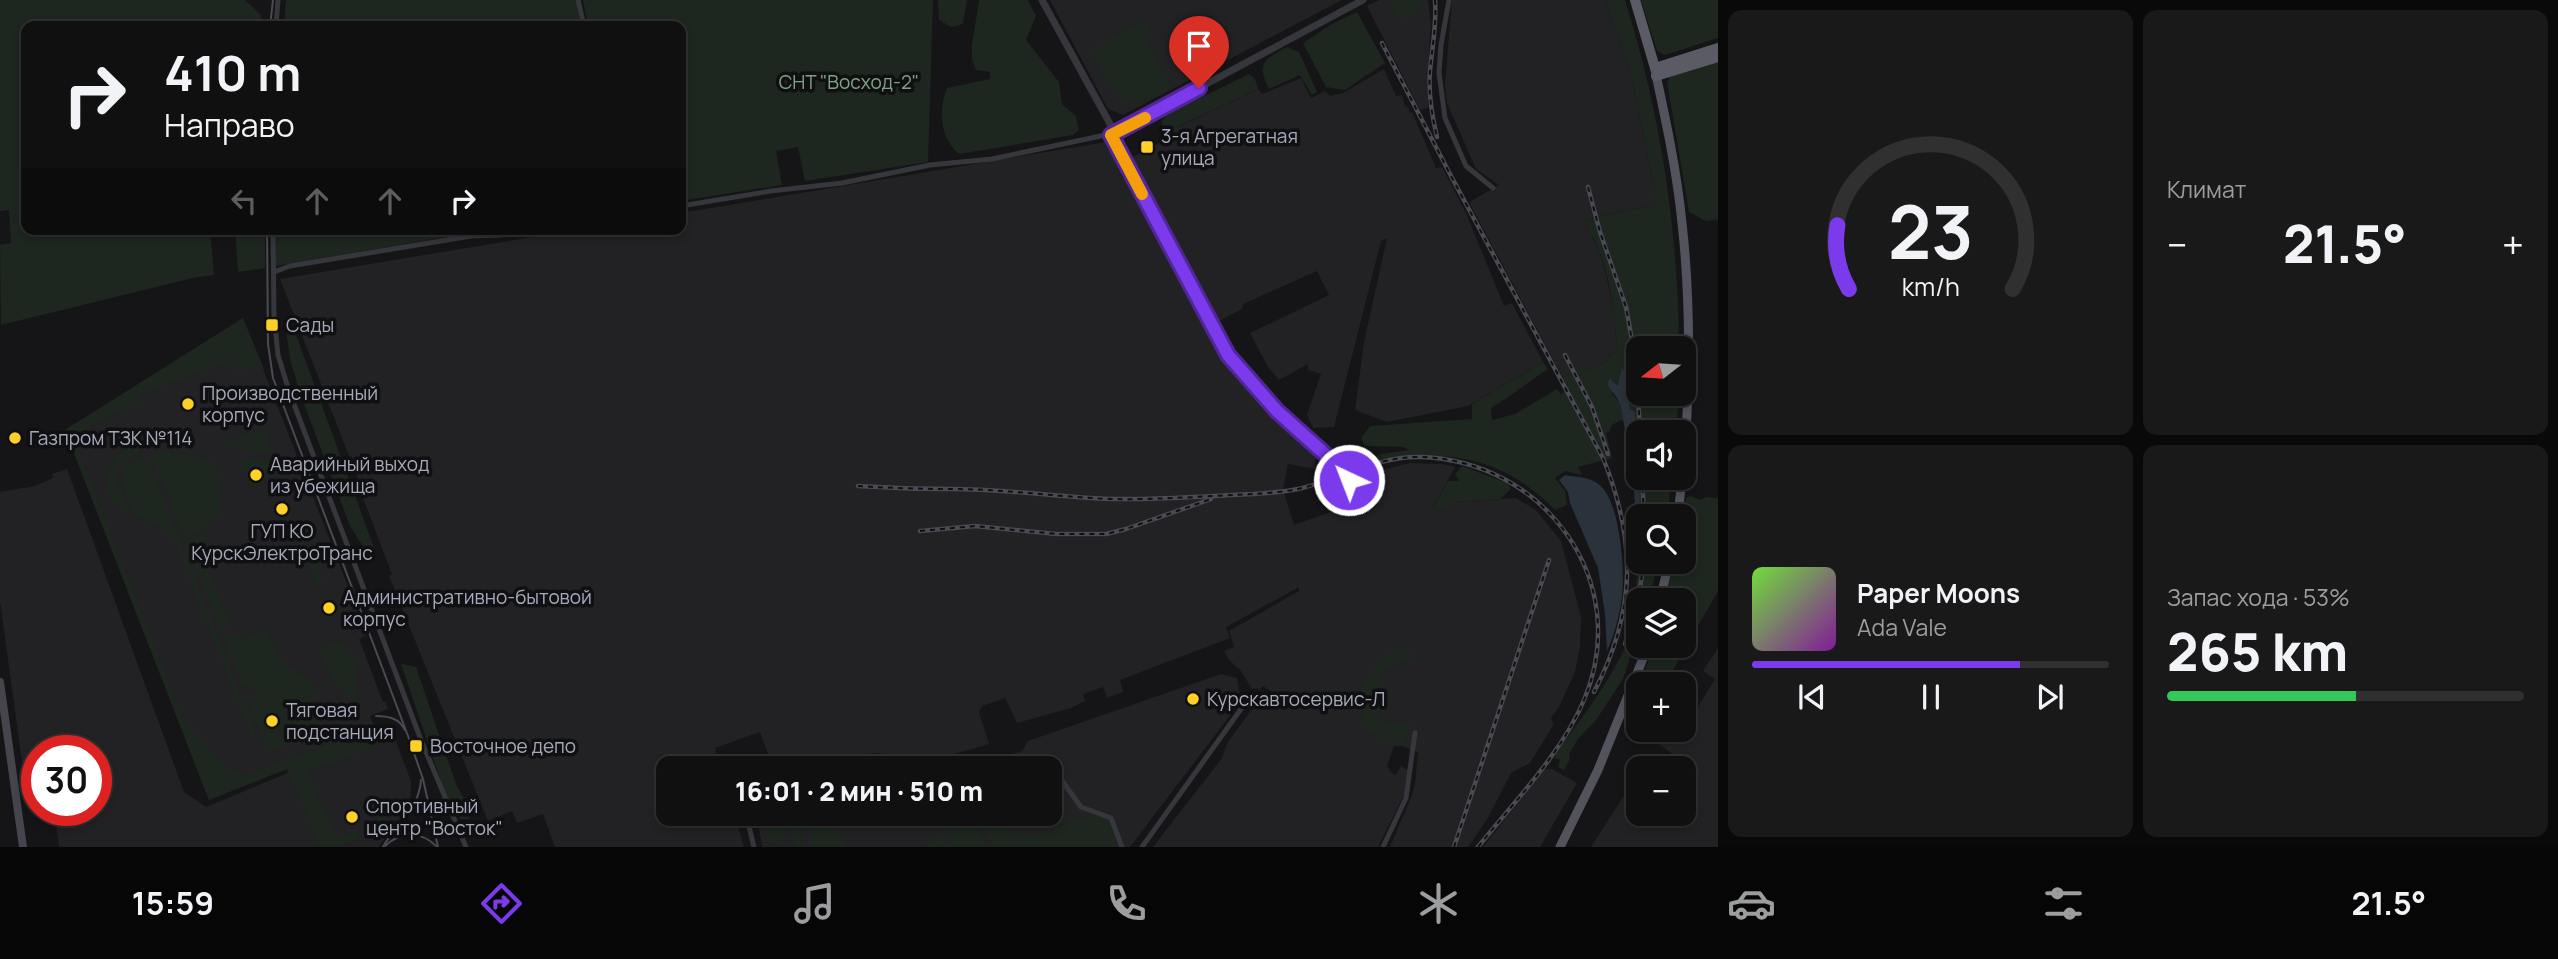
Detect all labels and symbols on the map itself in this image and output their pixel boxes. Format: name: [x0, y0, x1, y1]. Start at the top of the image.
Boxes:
pin: [1169, 16, 1229, 88]
park label: СНТ "Восход-2": [779, 69, 919, 95]
place label: 3-я Агрегатная улица: [1161, 123, 1298, 171]
marker: 3-я Агрегатная улица: [1139, 139, 1155, 155]
place label: Сады: [286, 312, 334, 338]
marker: Сады: [264, 317, 280, 333]
north arrow: [1626, 336, 1696, 406]
place label: Производственный корпус: [202, 380, 378, 428]
marker: Производственный корпус: [180, 396, 196, 412]
place label: Газпром ТЗК №114: [29, 425, 193, 451]
marker: Газпром ТЗК №114: [7, 430, 23, 446]
position arrow: [1312, 443, 1386, 517]
place label: Аварийный выход из убежища: [270, 451, 429, 499]
marker: Аварийный выход из убежища: [248, 467, 264, 483]
marker: ГУП КО КурскЭлектроТранс: [274, 501, 290, 517]
place label: ГУП КО КурскЭлектроТранс: [191, 518, 373, 566]
place label: Административно-бытовой корпус: [343, 584, 592, 632]
marker: Административно-бытовой корпус: [321, 600, 337, 616]
place label: Курскавтосервис-Л: [1207, 686, 1385, 712]
marker: Курскавтосервис-Л: [1185, 691, 1201, 707]
place label: Тяговая подстанция: [286, 697, 394, 745]
marker: Тяговая подстанция: [264, 713, 280, 729]
place label: Восточное депо: [430, 733, 576, 759]
speed limit sign: 30: [21, 735, 112, 826]
marker: Восточное депо: [408, 738, 424, 754]
place label: Спортивный центр "Восток": [366, 793, 503, 841]
marker: Спортивный центр "Восток": [344, 809, 360, 825]

